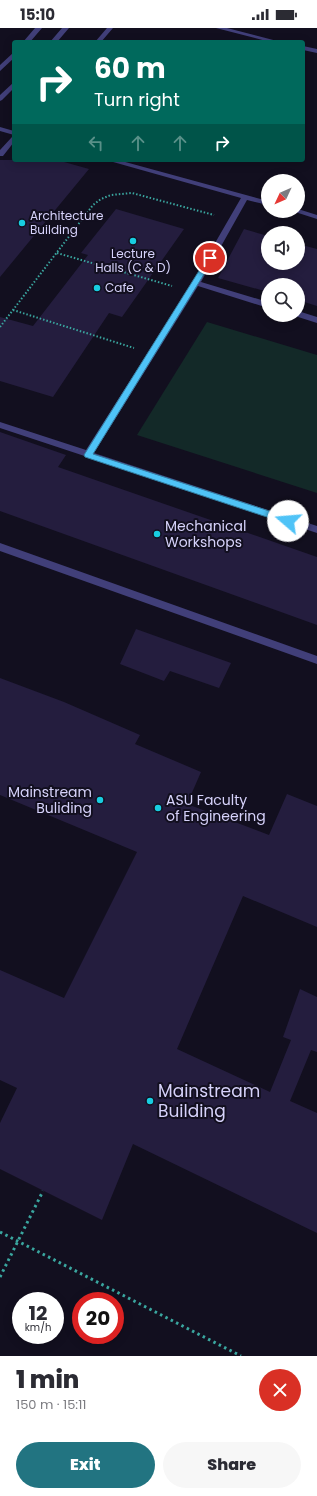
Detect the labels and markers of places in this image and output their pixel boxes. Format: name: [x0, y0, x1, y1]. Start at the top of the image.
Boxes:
place label: Architecture Building: [30, 207, 104, 238]
marker: Architecture Building: [17, 218, 27, 228]
marker: Lecture Halls (C & D): [128, 236, 138, 246]
pin: [193, 241, 227, 275]
place label: Lecture Halls (C & D): [95, 245, 171, 276]
place label: Cafe: [105, 279, 134, 296]
marker: Cafe: [92, 283, 102, 293]
place label: Mechanical Workshops: [165, 516, 246, 552]
marker: Mechanical Workshops: [152, 529, 162, 539]
place label: Mainstream Buliding: [8, 782, 92, 818]
place label: ASU Faculty of Engineering: [166, 790, 266, 826]
marker: Mainstream Buliding: [95, 795, 105, 805]
marker: ASU Faculty of Engineering: [153, 803, 163, 813]
place label: Mainstream Building: [158, 1079, 260, 1123]
marker: Mainstream Building: [145, 1096, 155, 1106]

